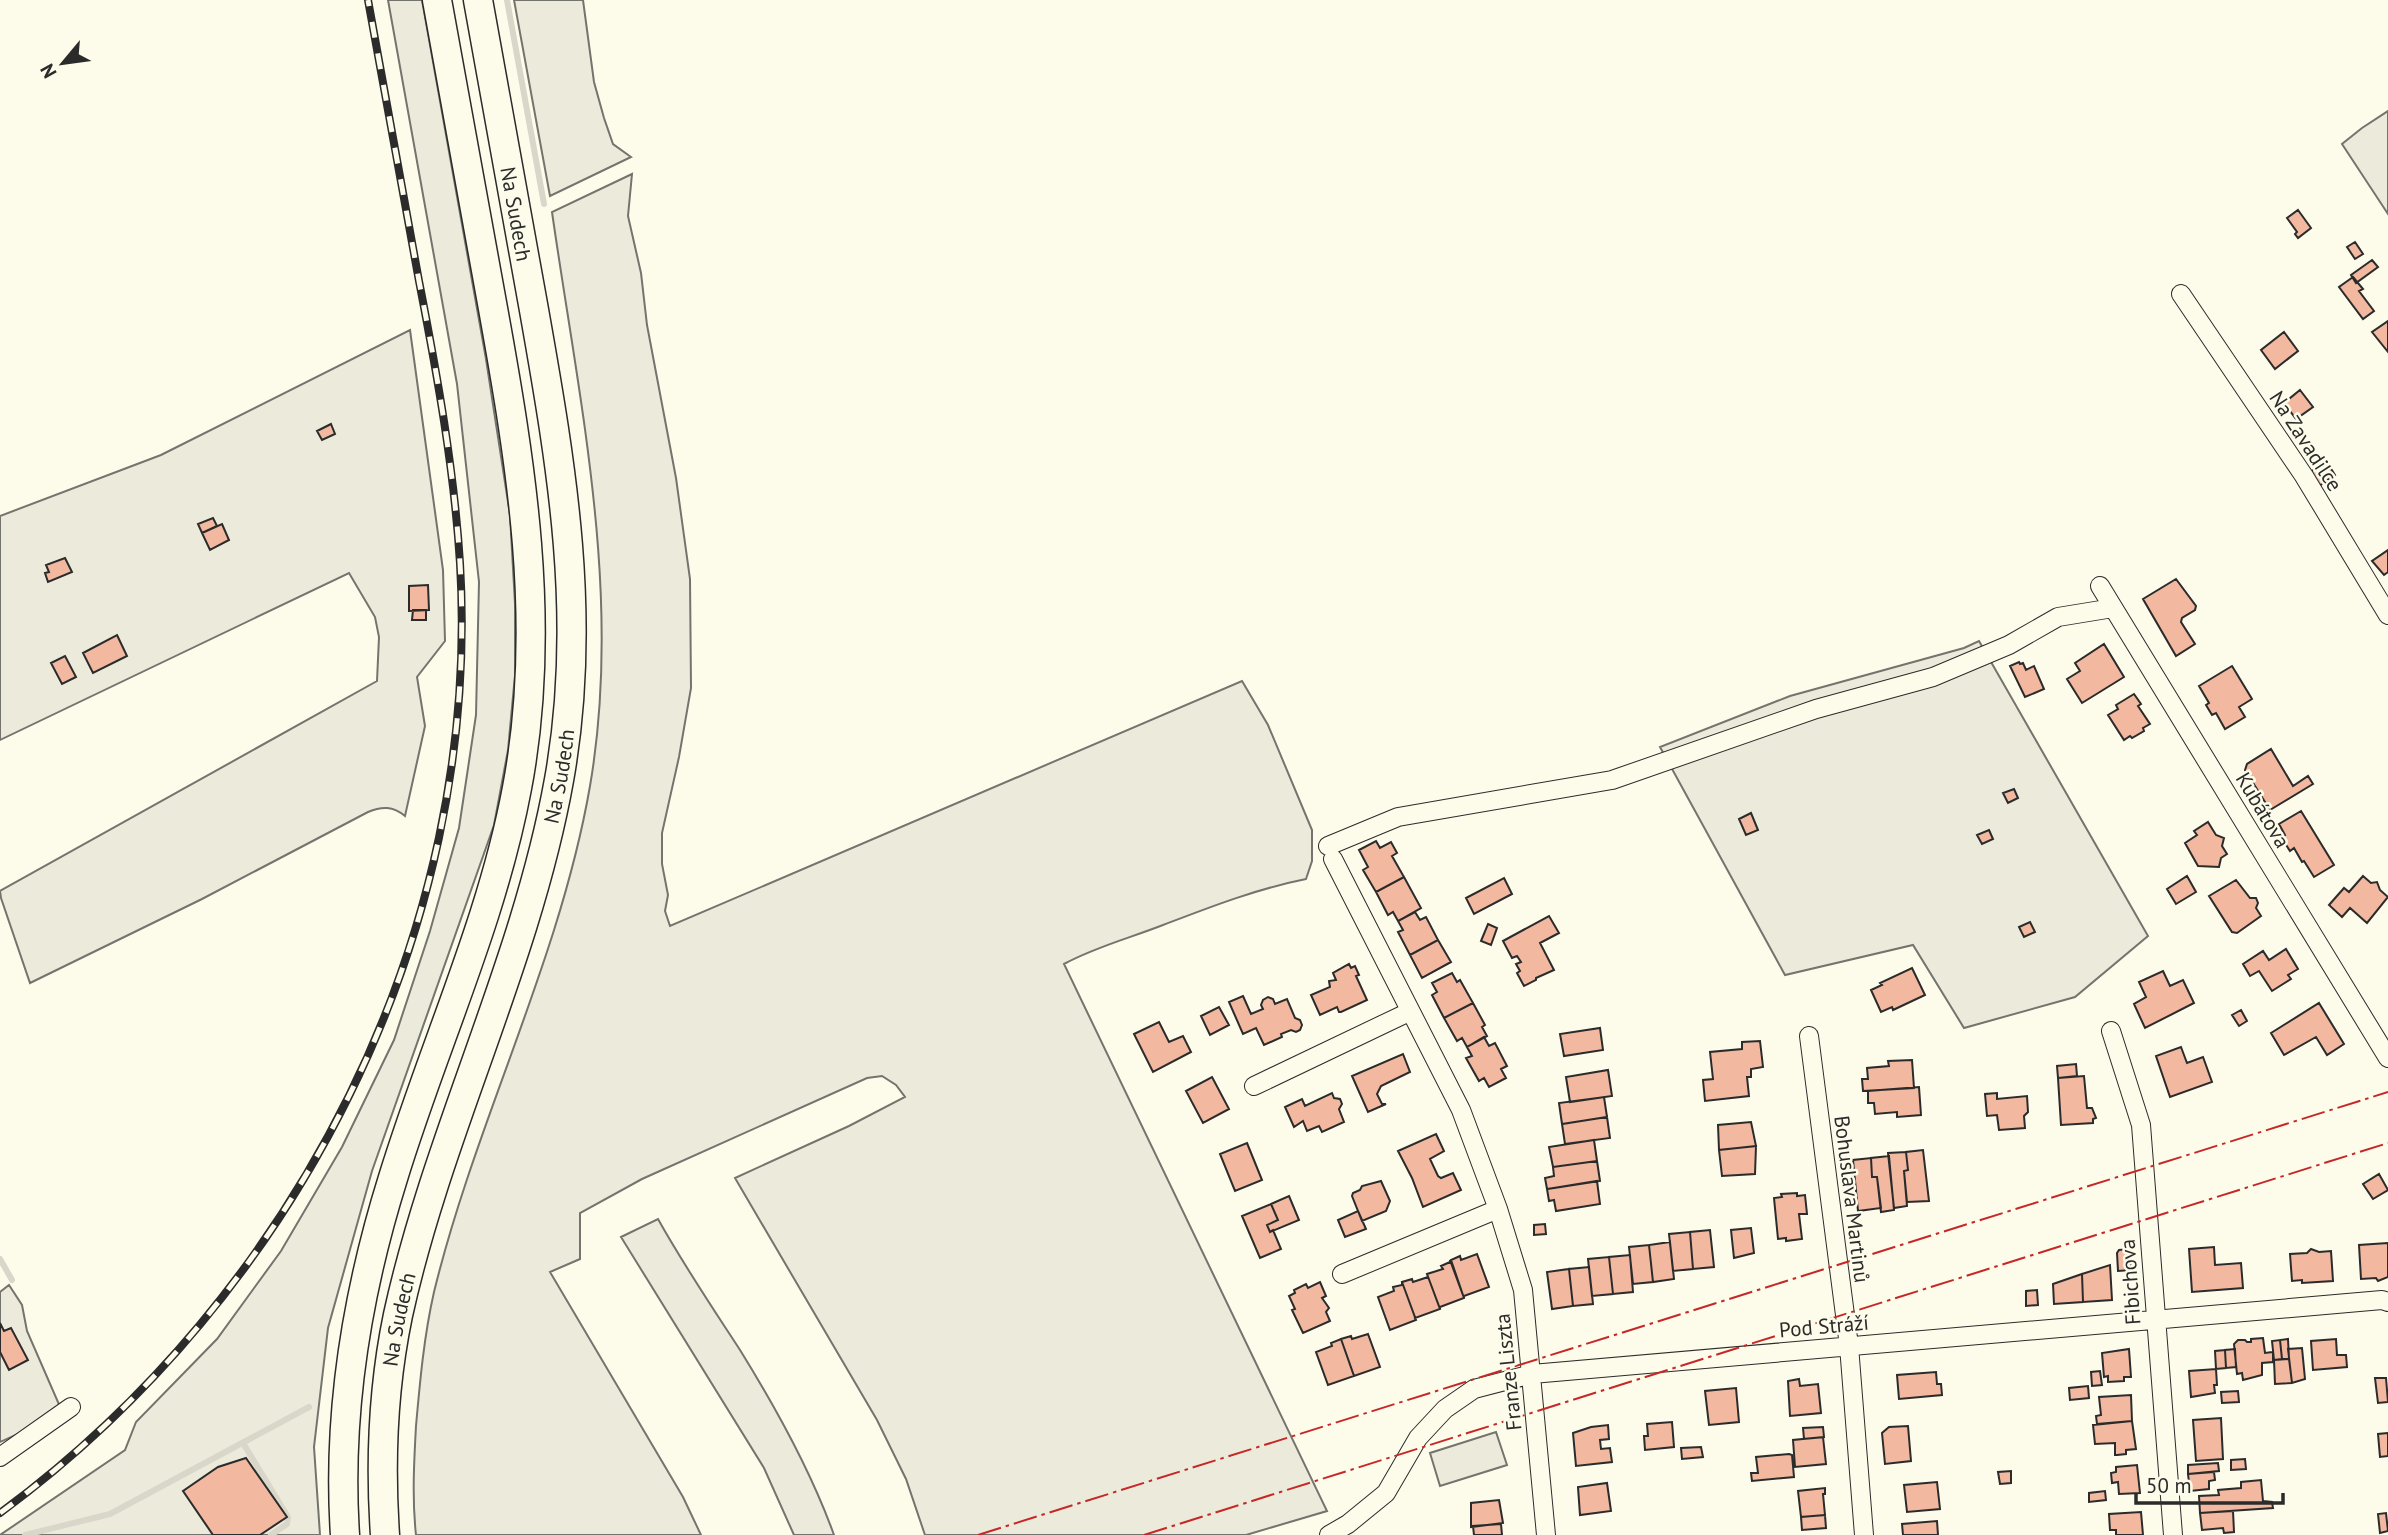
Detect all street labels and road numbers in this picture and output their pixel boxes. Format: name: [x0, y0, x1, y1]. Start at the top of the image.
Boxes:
street label: Na Sudech: [494, 165, 538, 263]
street label: Na Zavadilce: [2264, 386, 2348, 496]
street label: Na Sudech: [537, 728, 580, 826]
street label: Kubátova: [2230, 767, 2296, 853]
street label: Bohuslava Martinů: [1828, 1114, 1876, 1284]
street label: Fibichova: [2114, 1238, 2146, 1326]
street label: Na Sudech: [376, 1269, 421, 1368]
street label: Pod Stráží: [1778, 1309, 1870, 1343]
street label: Franze Liszta: [1488, 1312, 1528, 1432]

